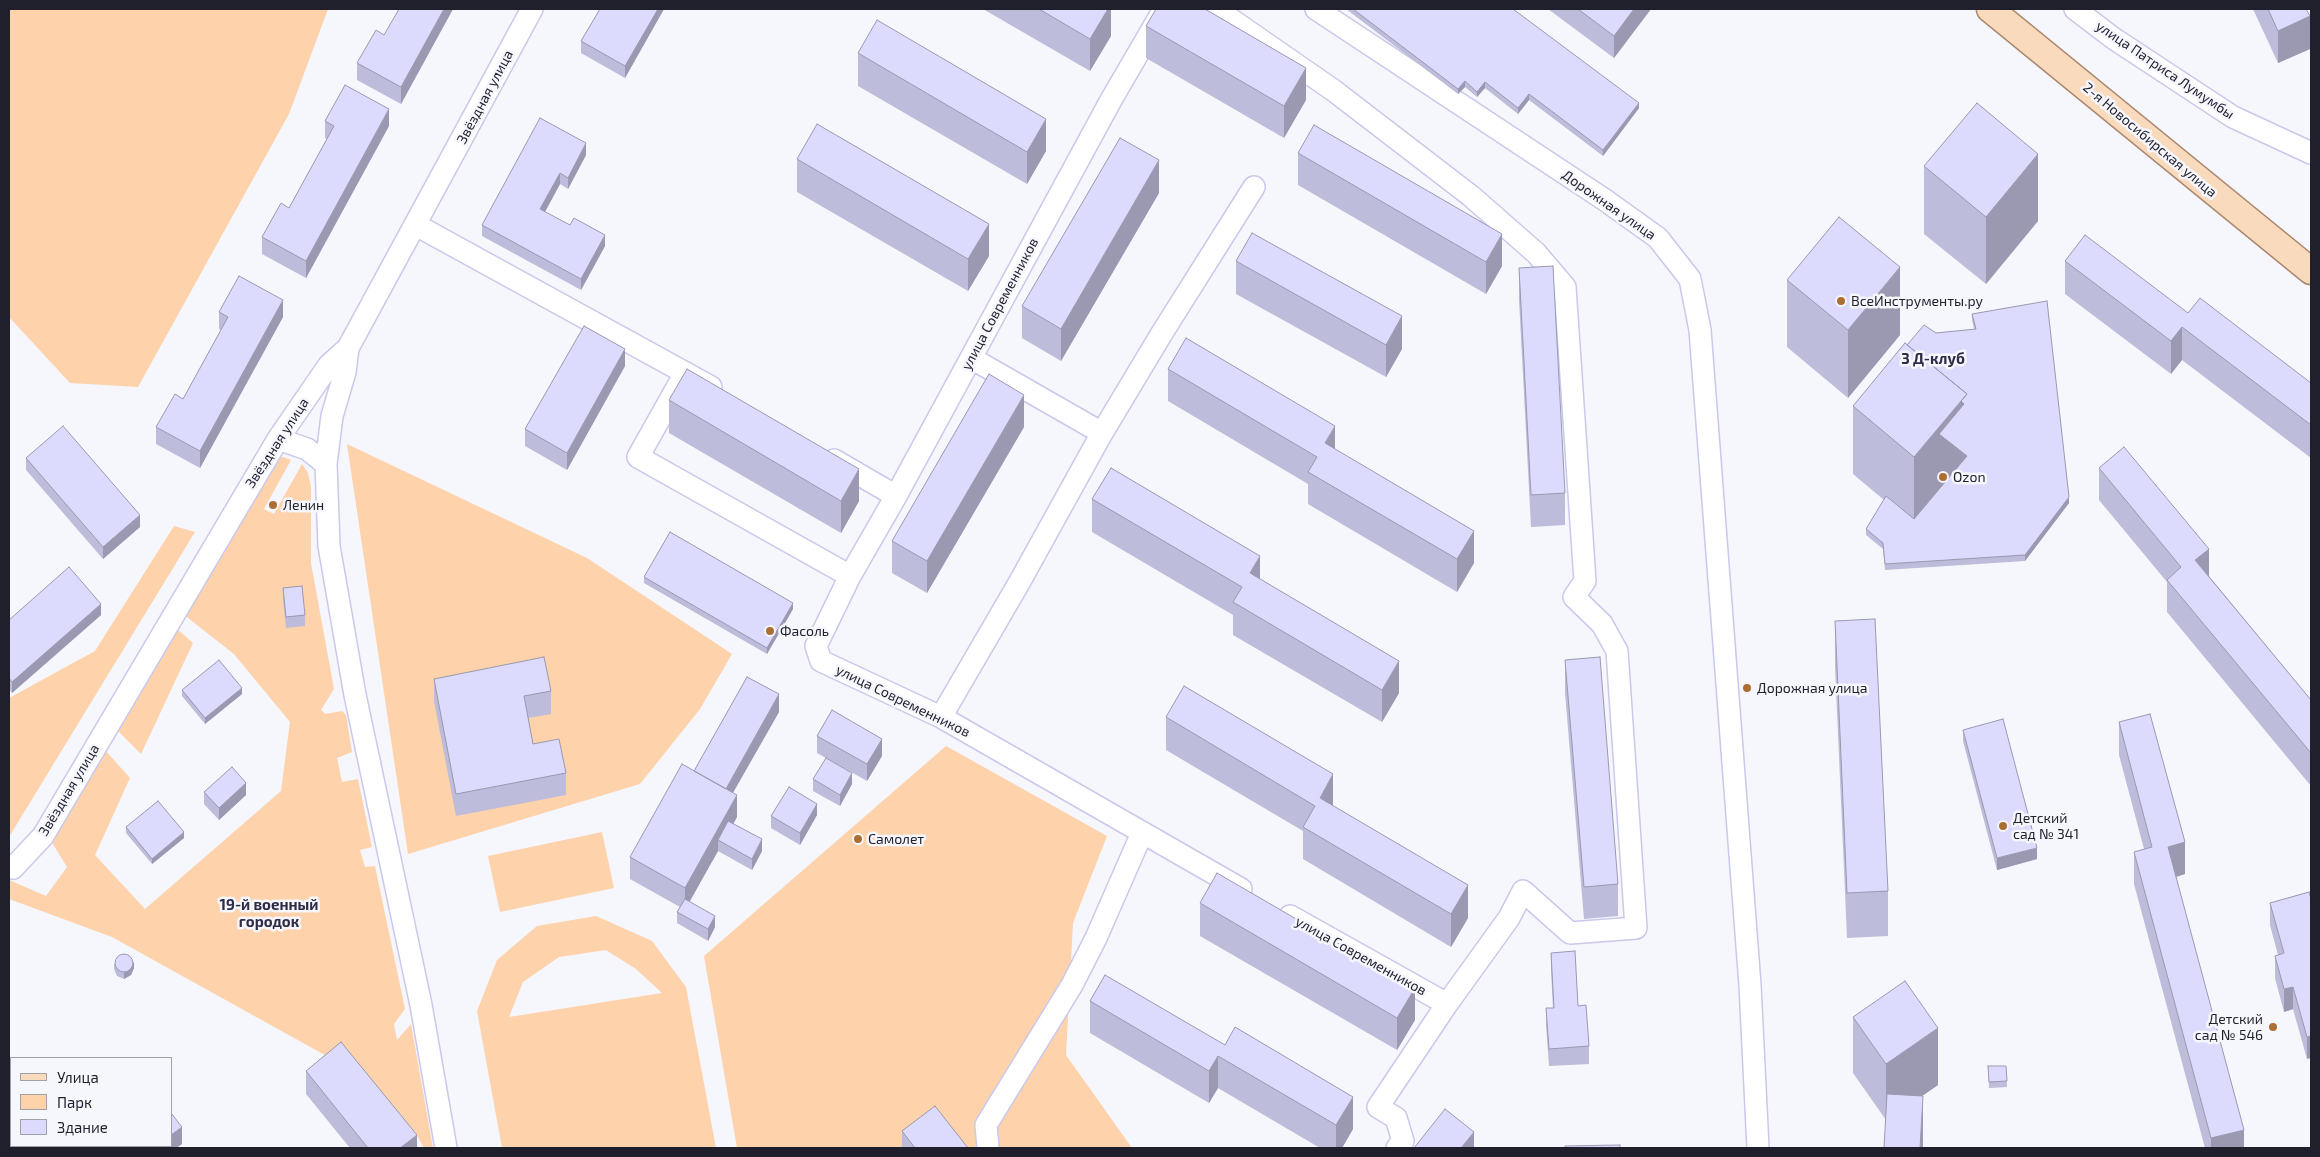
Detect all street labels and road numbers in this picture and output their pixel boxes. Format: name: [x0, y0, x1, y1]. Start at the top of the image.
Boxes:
street label: улица Патриса Лумумбы: [2093, 17, 2237, 123]
street label: Звёздная улица: [453, 47, 517, 147]
street label: 2-я Новосибирская улица: [2080, 79, 2220, 201]
street label: Дорожная улица: [1559, 166, 1659, 244]
street label: улица Современников: [958, 235, 1042, 373]
street label: Звёздная улица: [242, 395, 312, 491]
street label: улица Современников: [833, 661, 973, 741]
street label: Звёздная улица: [35, 741, 103, 839]
street label: улица Современников: [1293, 913, 1429, 999]

